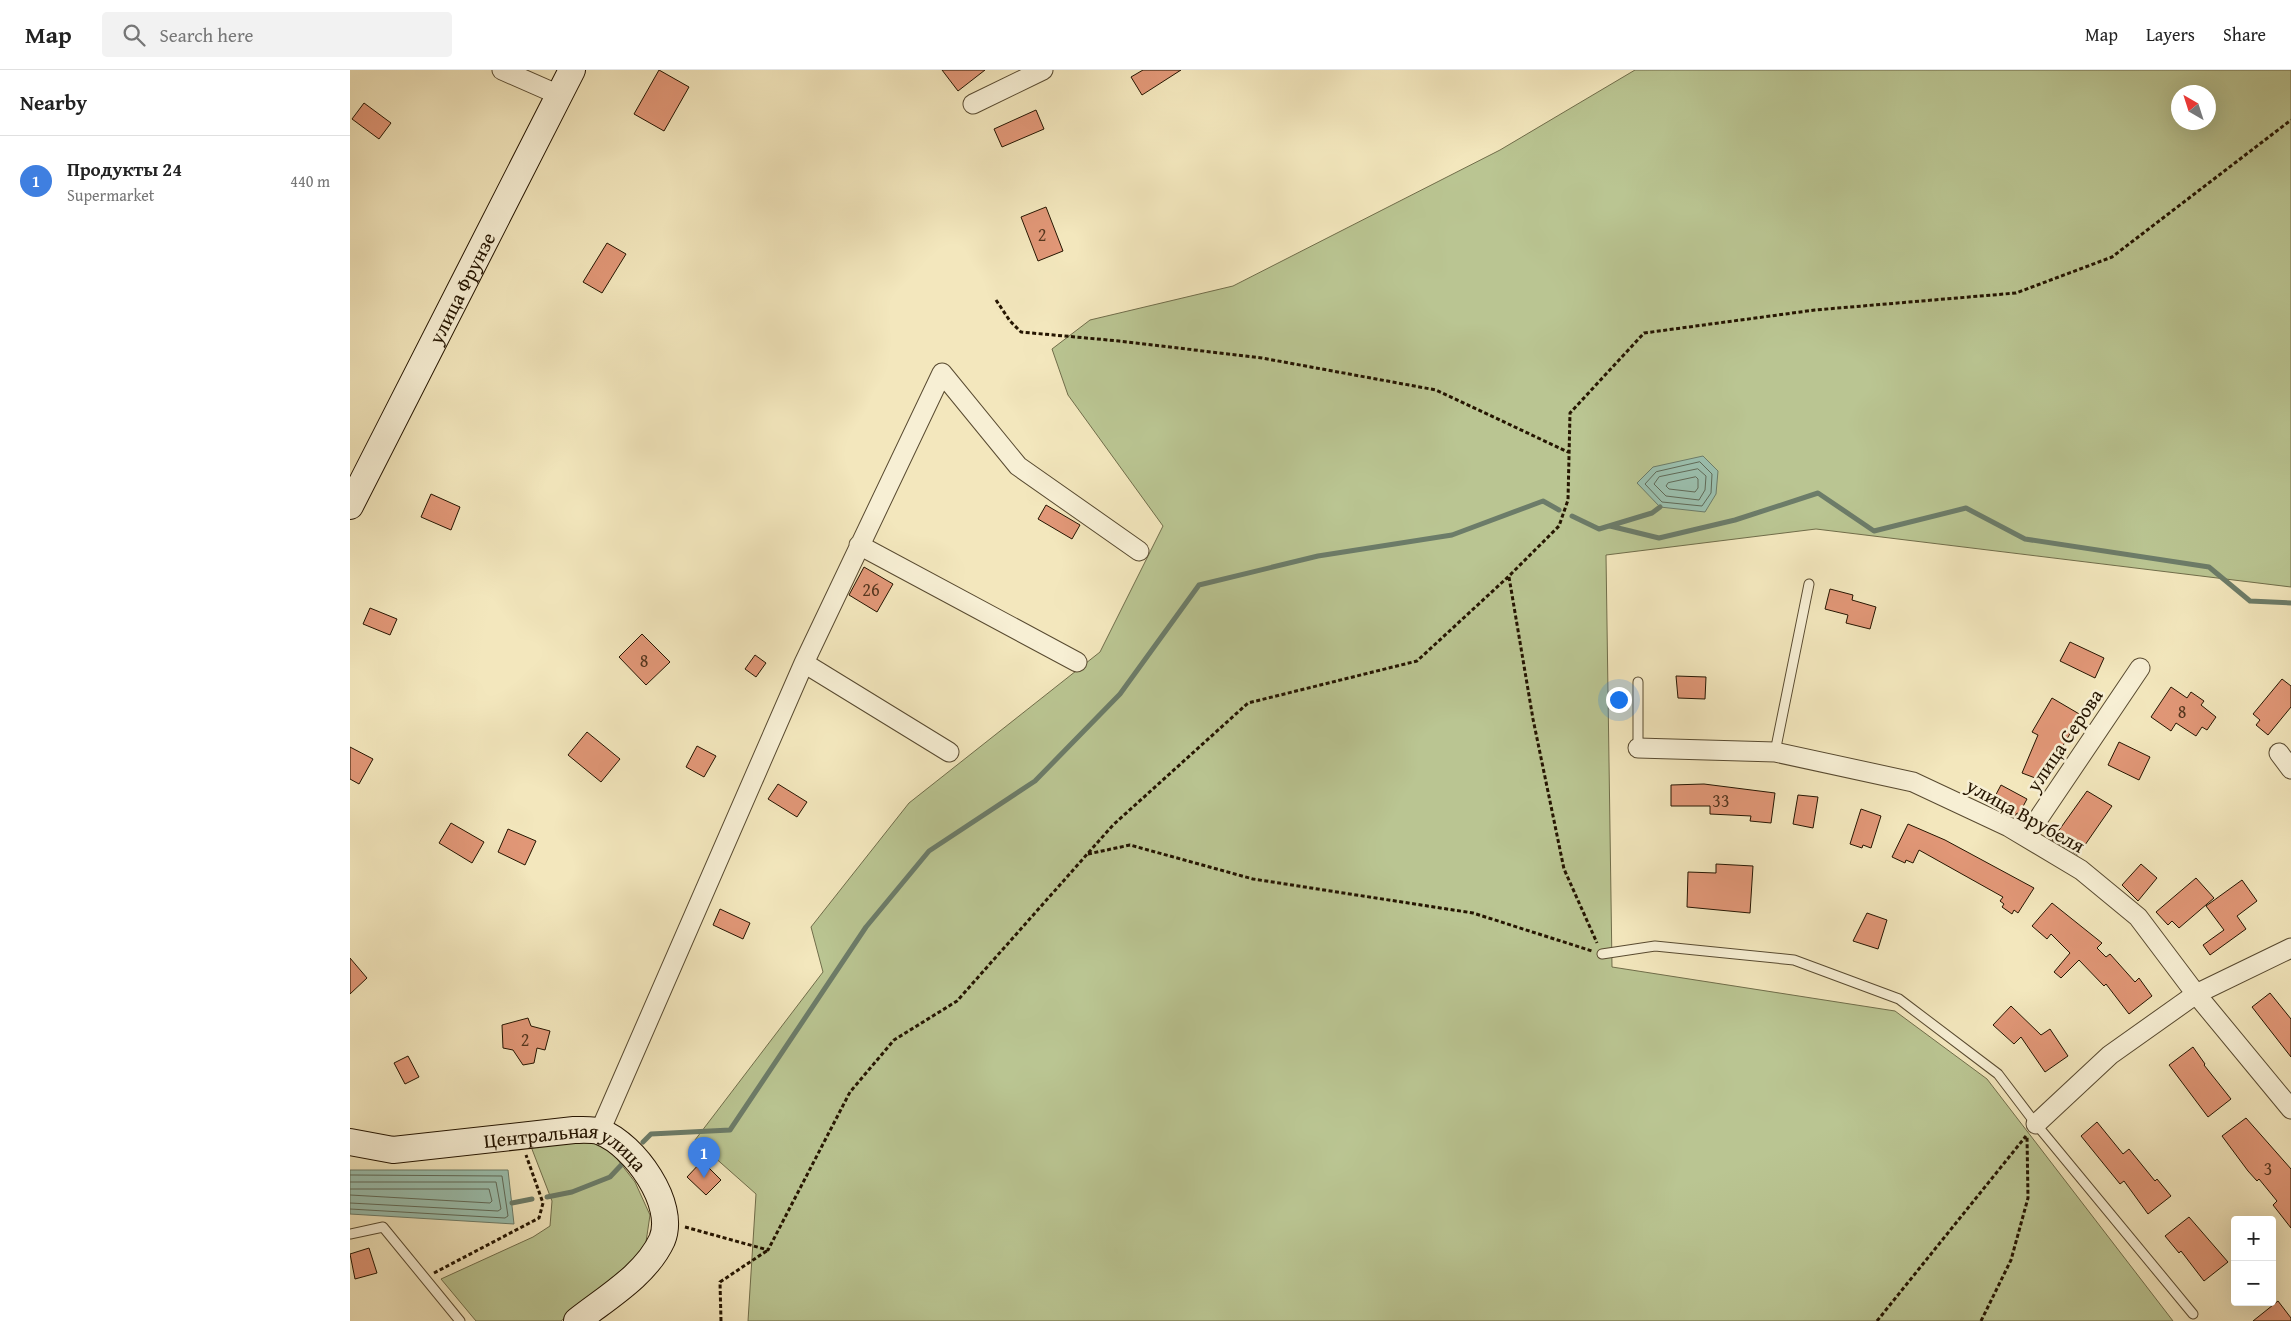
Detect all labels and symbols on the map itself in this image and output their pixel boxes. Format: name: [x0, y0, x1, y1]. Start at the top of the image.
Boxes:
north arrow: [2171, 85, 2216, 130]
house number: 2: [1038, 221, 1046, 248]
street label: улица Фрунзе: [420, 227, 502, 350]
house number: 26: [862, 576, 880, 603]
house number: 8: [640, 647, 648, 674]
street label: улица Серова: [2018, 682, 2110, 798]
your location: [1606, 687, 1632, 713]
house number: 8: [2178, 698, 2186, 725]
street label: улица Врубеля: [1961, 770, 2091, 860]
house number: 33: [1712, 787, 1730, 814]
house number: 2: [521, 1026, 529, 1053]
street label: Центральная улица: [482, 1115, 655, 1177]
pin: 1: [688, 1137, 720, 1178]
house number: 3: [2264, 1155, 2272, 1182]

